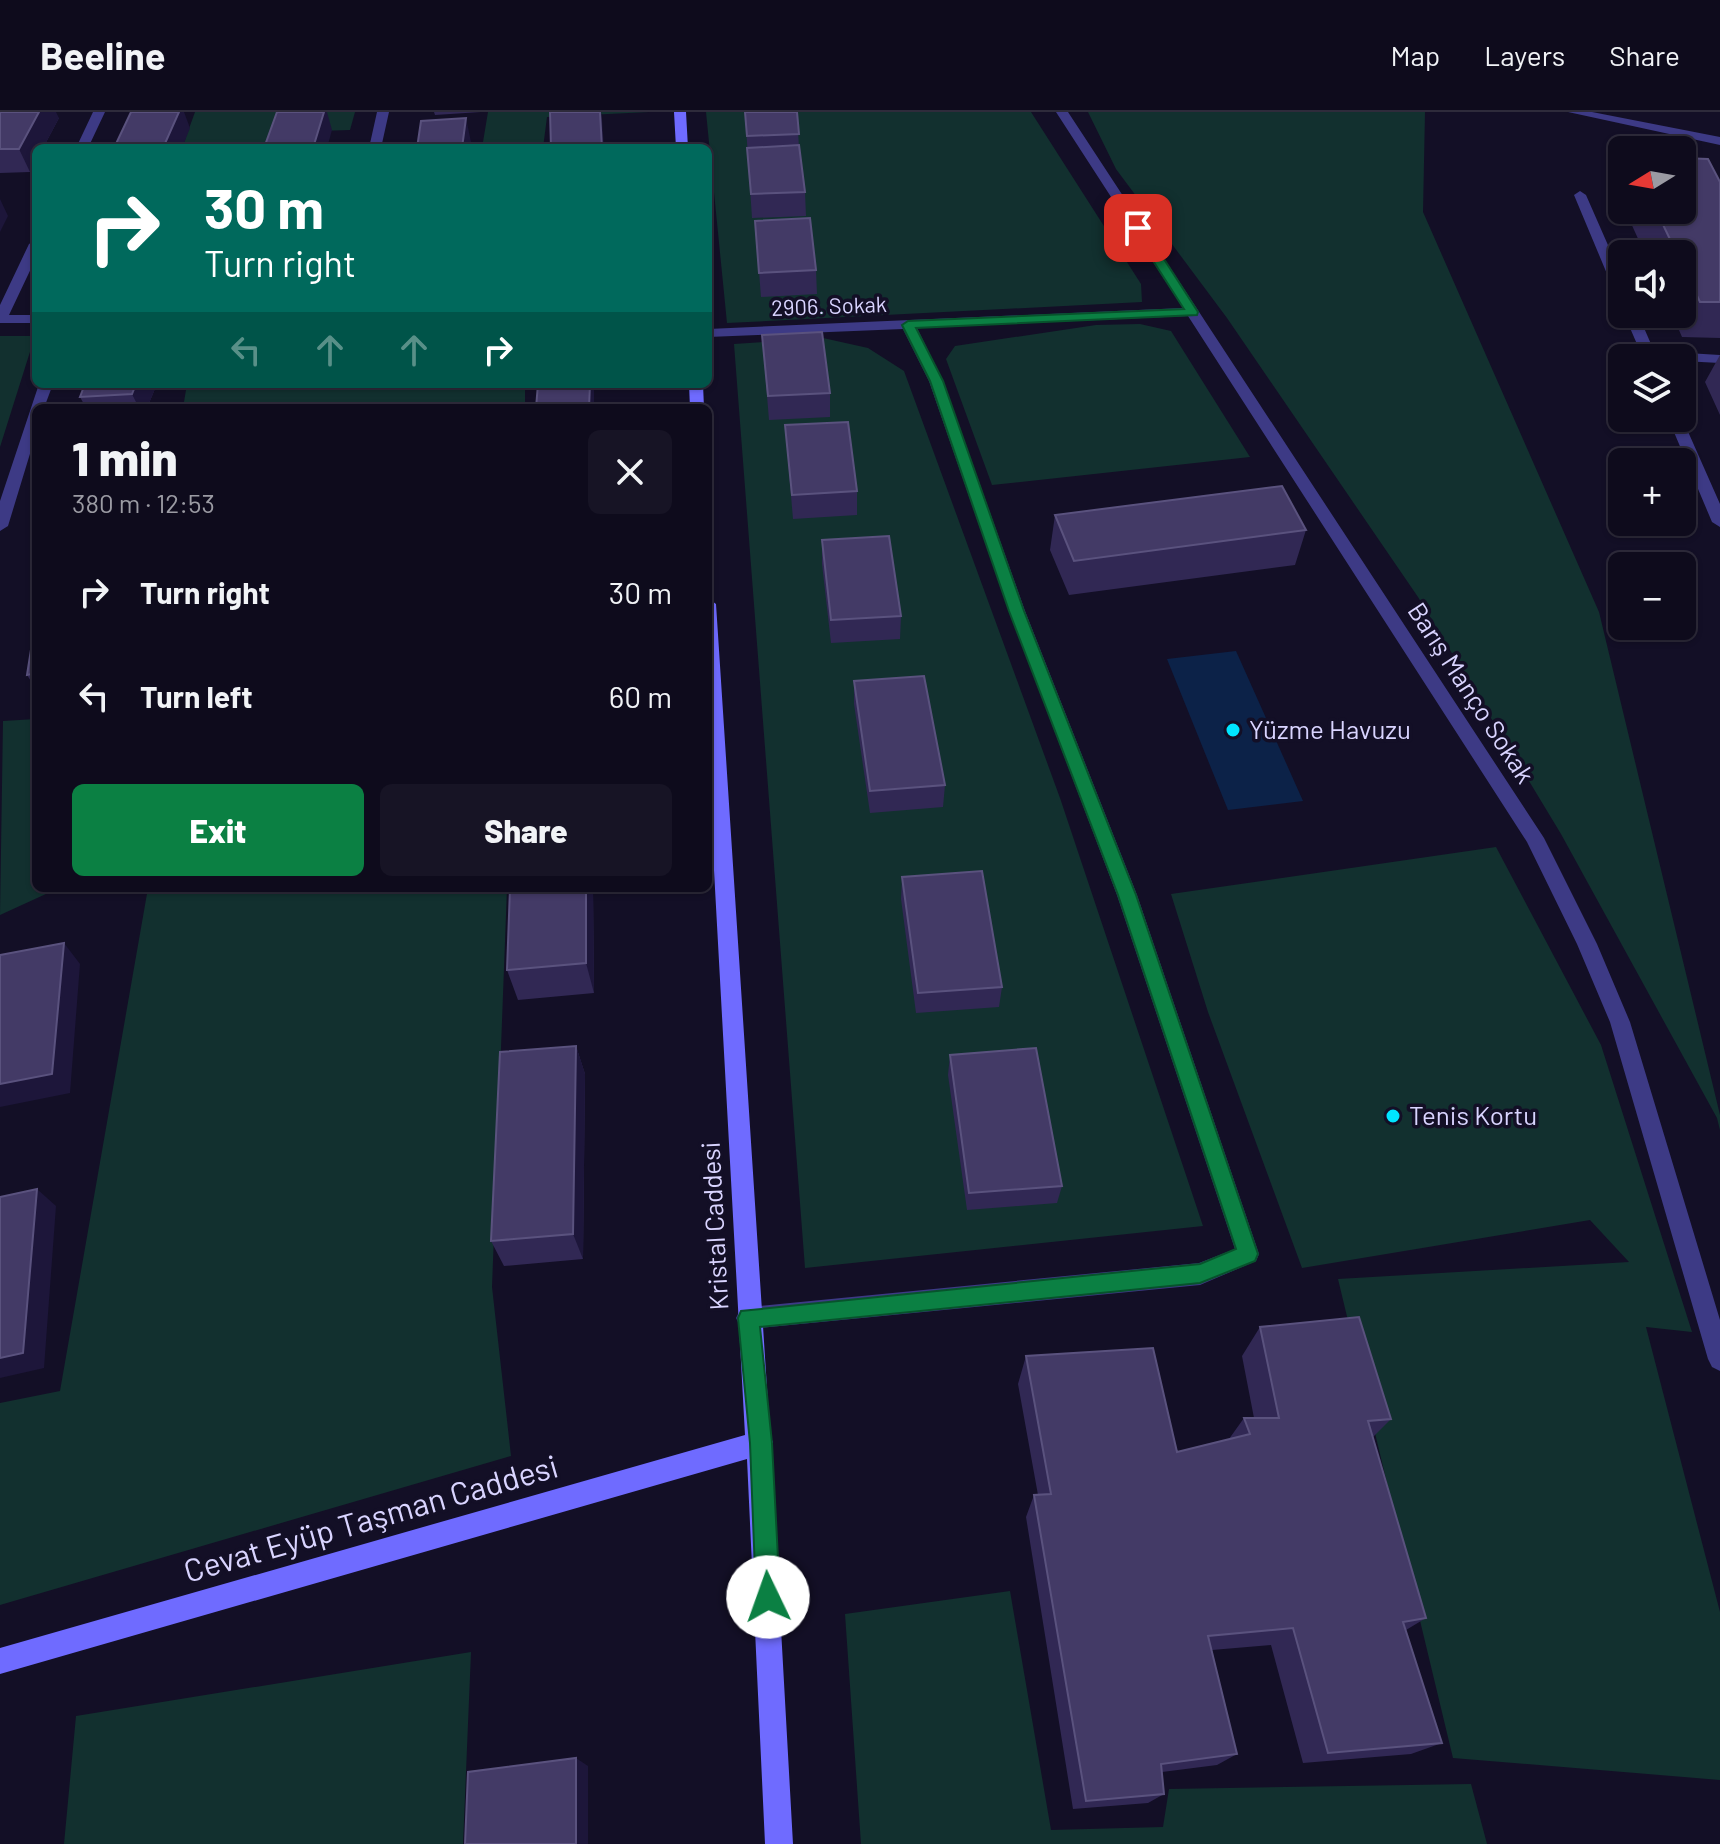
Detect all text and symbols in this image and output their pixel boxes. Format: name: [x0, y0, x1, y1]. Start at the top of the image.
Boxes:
text: Beeline: [40, 32, 165, 78]
text: Map: [1390, 38, 1440, 72]
text: Layers: [1484, 38, 1565, 72]
text: Share: [1609, 38, 1680, 72]
north arrow: [1608, 136, 1696, 224]
map controls: [1608, 136, 1696, 640]
text: 30 m: [204, 173, 324, 240]
icon: right: [72, 176, 176, 280]
pin: [1104, 194, 1172, 262]
icon: arrive: [1116, 206, 1160, 250]
button: sound: [1608, 240, 1696, 328]
text: Turn right: [204, 241, 356, 284]
street label: 2906. Sokak: [771, 290, 887, 320]
icon: left: [224, 328, 268, 372]
icon: ahead: [308, 328, 352, 372]
icon: ahead: [392, 328, 436, 372]
icon: right: [476, 328, 520, 372]
button: layers: [1608, 344, 1696, 432]
text: 1 min: [72, 428, 178, 486]
button: close: [588, 430, 672, 514]
button: +: [1608, 448, 1696, 536]
text: 380 m · 12:53: [72, 487, 215, 518]
button: −: [1608, 552, 1696, 640]
icon: right: [72, 570, 116, 614]
text: Turn right: [140, 574, 270, 610]
text: 30 m: [609, 574, 672, 610]
street label: Barış Manço Sokak: [1402, 596, 1542, 788]
icon: left: [72, 674, 116, 718]
text: Turn left: [140, 678, 253, 714]
text: 60 m: [609, 678, 672, 714]
place label: Yüzme Havuzu: [1249, 713, 1411, 744]
marker: Yüzme Havuzu: [1224, 721, 1242, 739]
button: Exit: [72, 784, 364, 876]
button: Share: [380, 784, 672, 876]
place label: Tenis Kortu: [1409, 1099, 1537, 1130]
marker: Tenis Kortu: [1384, 1107, 1402, 1125]
street label: Kristal Caddesi: [694, 1141, 733, 1311]
street label: Cevat Eyüp Taşman Caddesi: [179, 1445, 562, 1589]
position arrow: [726, 1555, 810, 1639]

